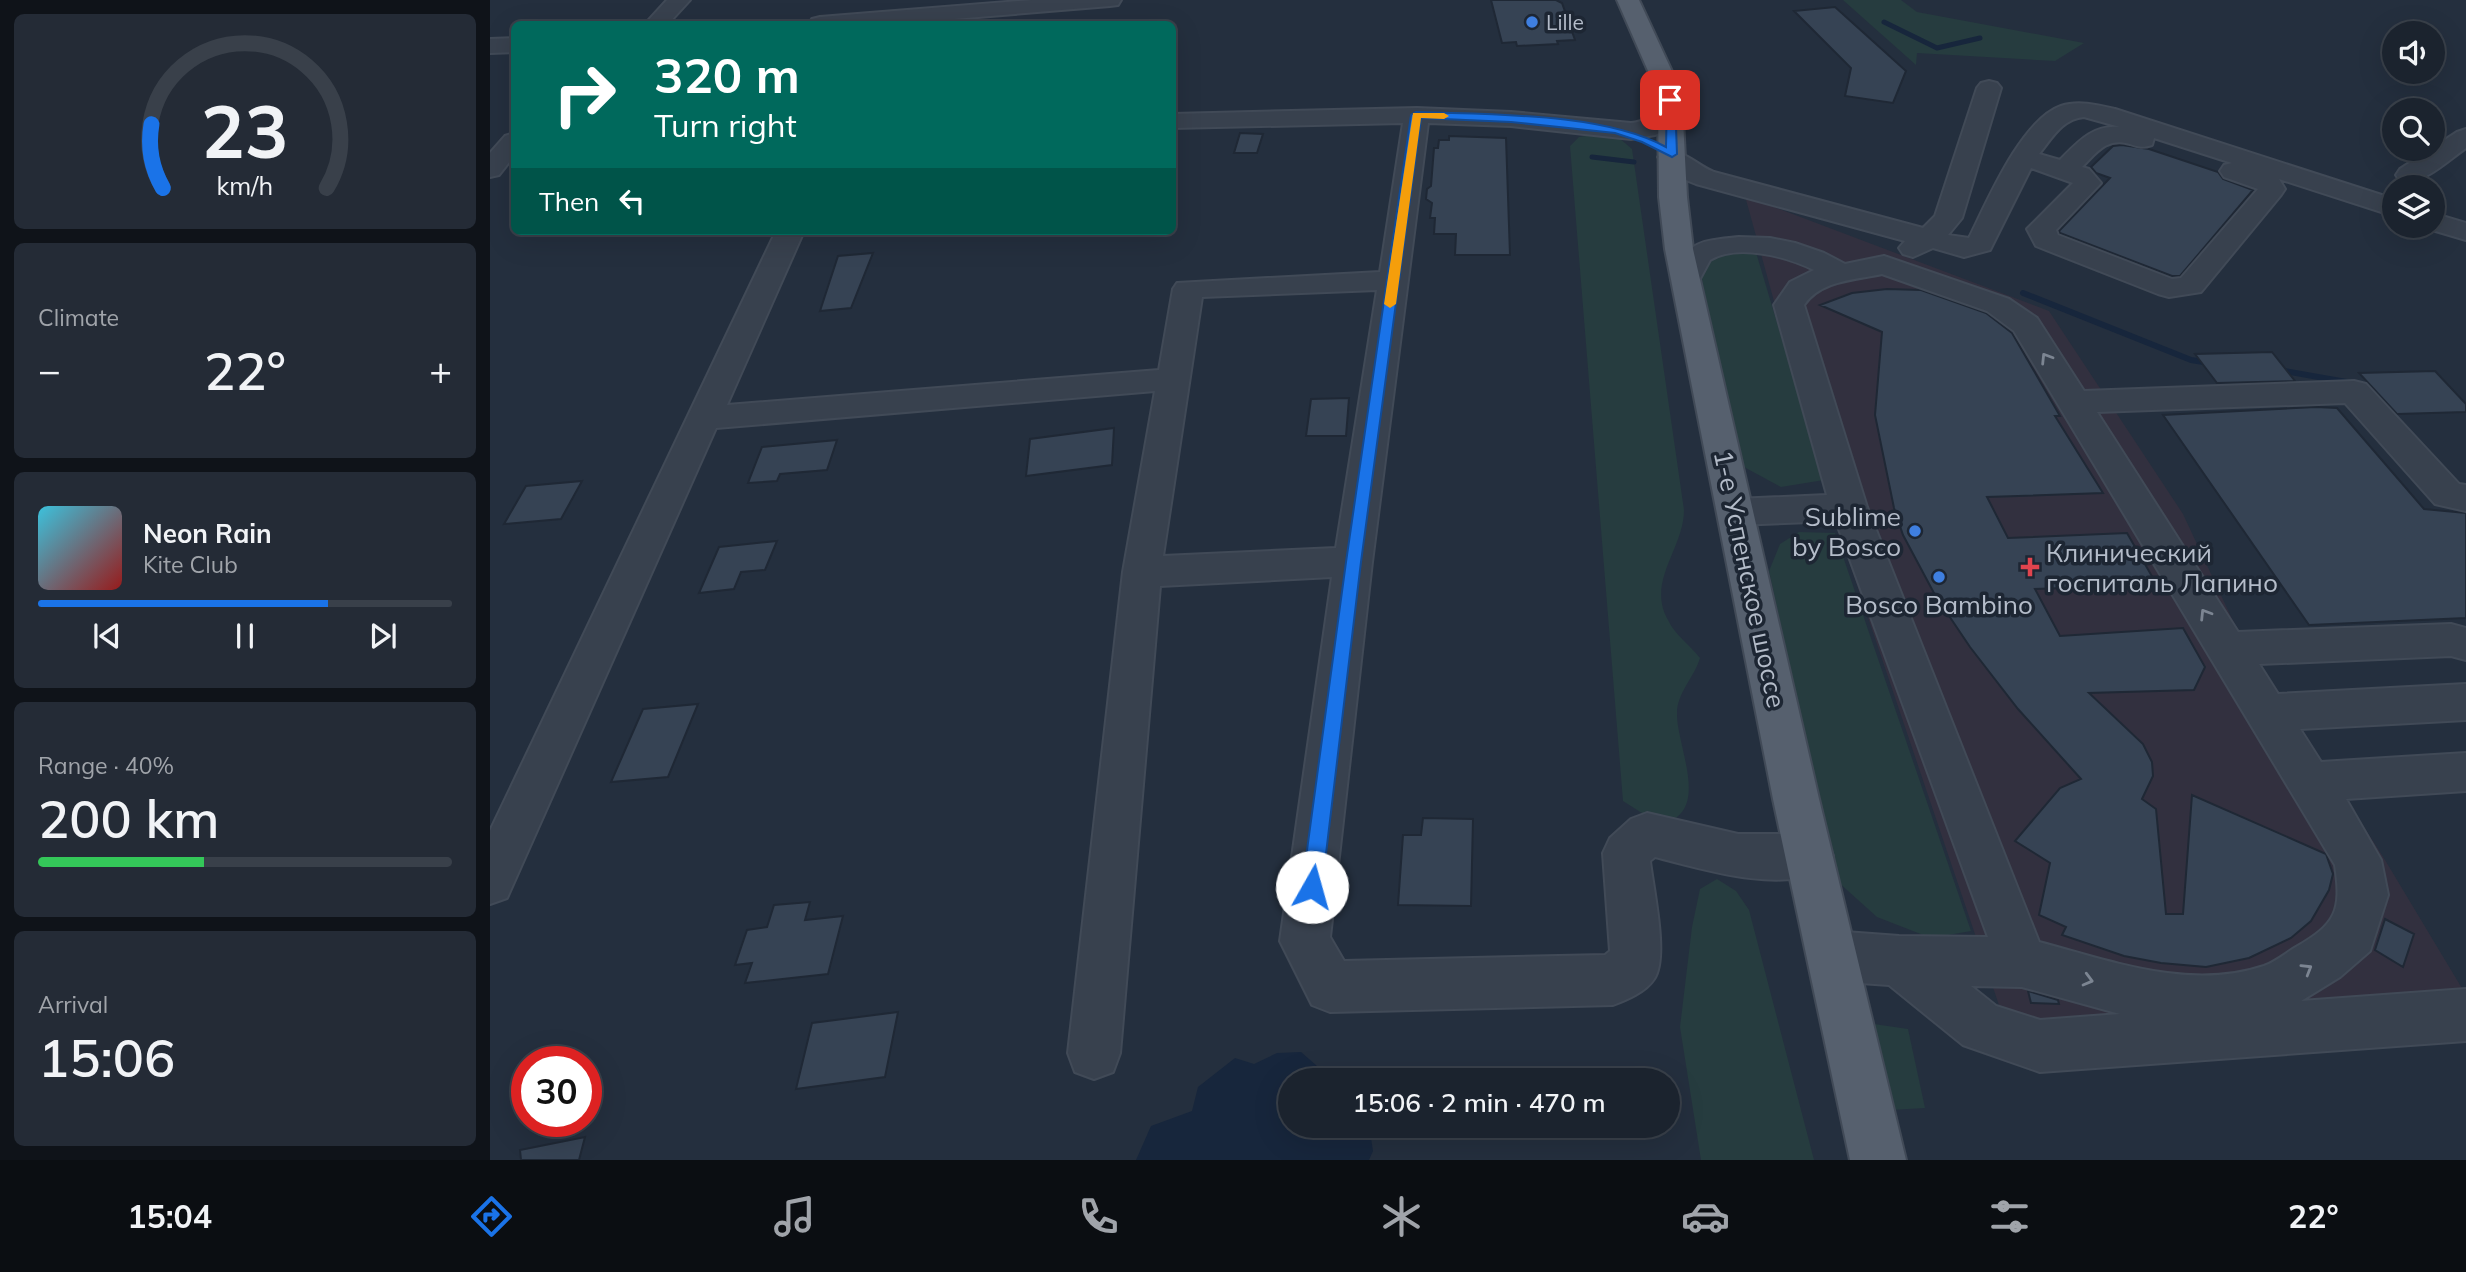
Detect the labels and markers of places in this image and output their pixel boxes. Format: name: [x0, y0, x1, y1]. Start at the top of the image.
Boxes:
place label: Lille: [1546, 9, 1584, 35]
marker: Lille: [1524, 14, 1540, 30]
pin: [1640, 70, 1700, 130]
place label: Sublime by Bosco: [1792, 500, 1901, 563]
marker: Sublime by Bosco: [1907, 523, 1923, 539]
place label: Клинический госпиталь Лапино: [2046, 536, 2278, 599]
marker: Клинический госпиталь Лапино: [2020, 557, 2040, 577]
marker: Bosco Bambino: [1931, 569, 1947, 585]
place label: Bosco Bambino: [1845, 588, 2033, 621]

